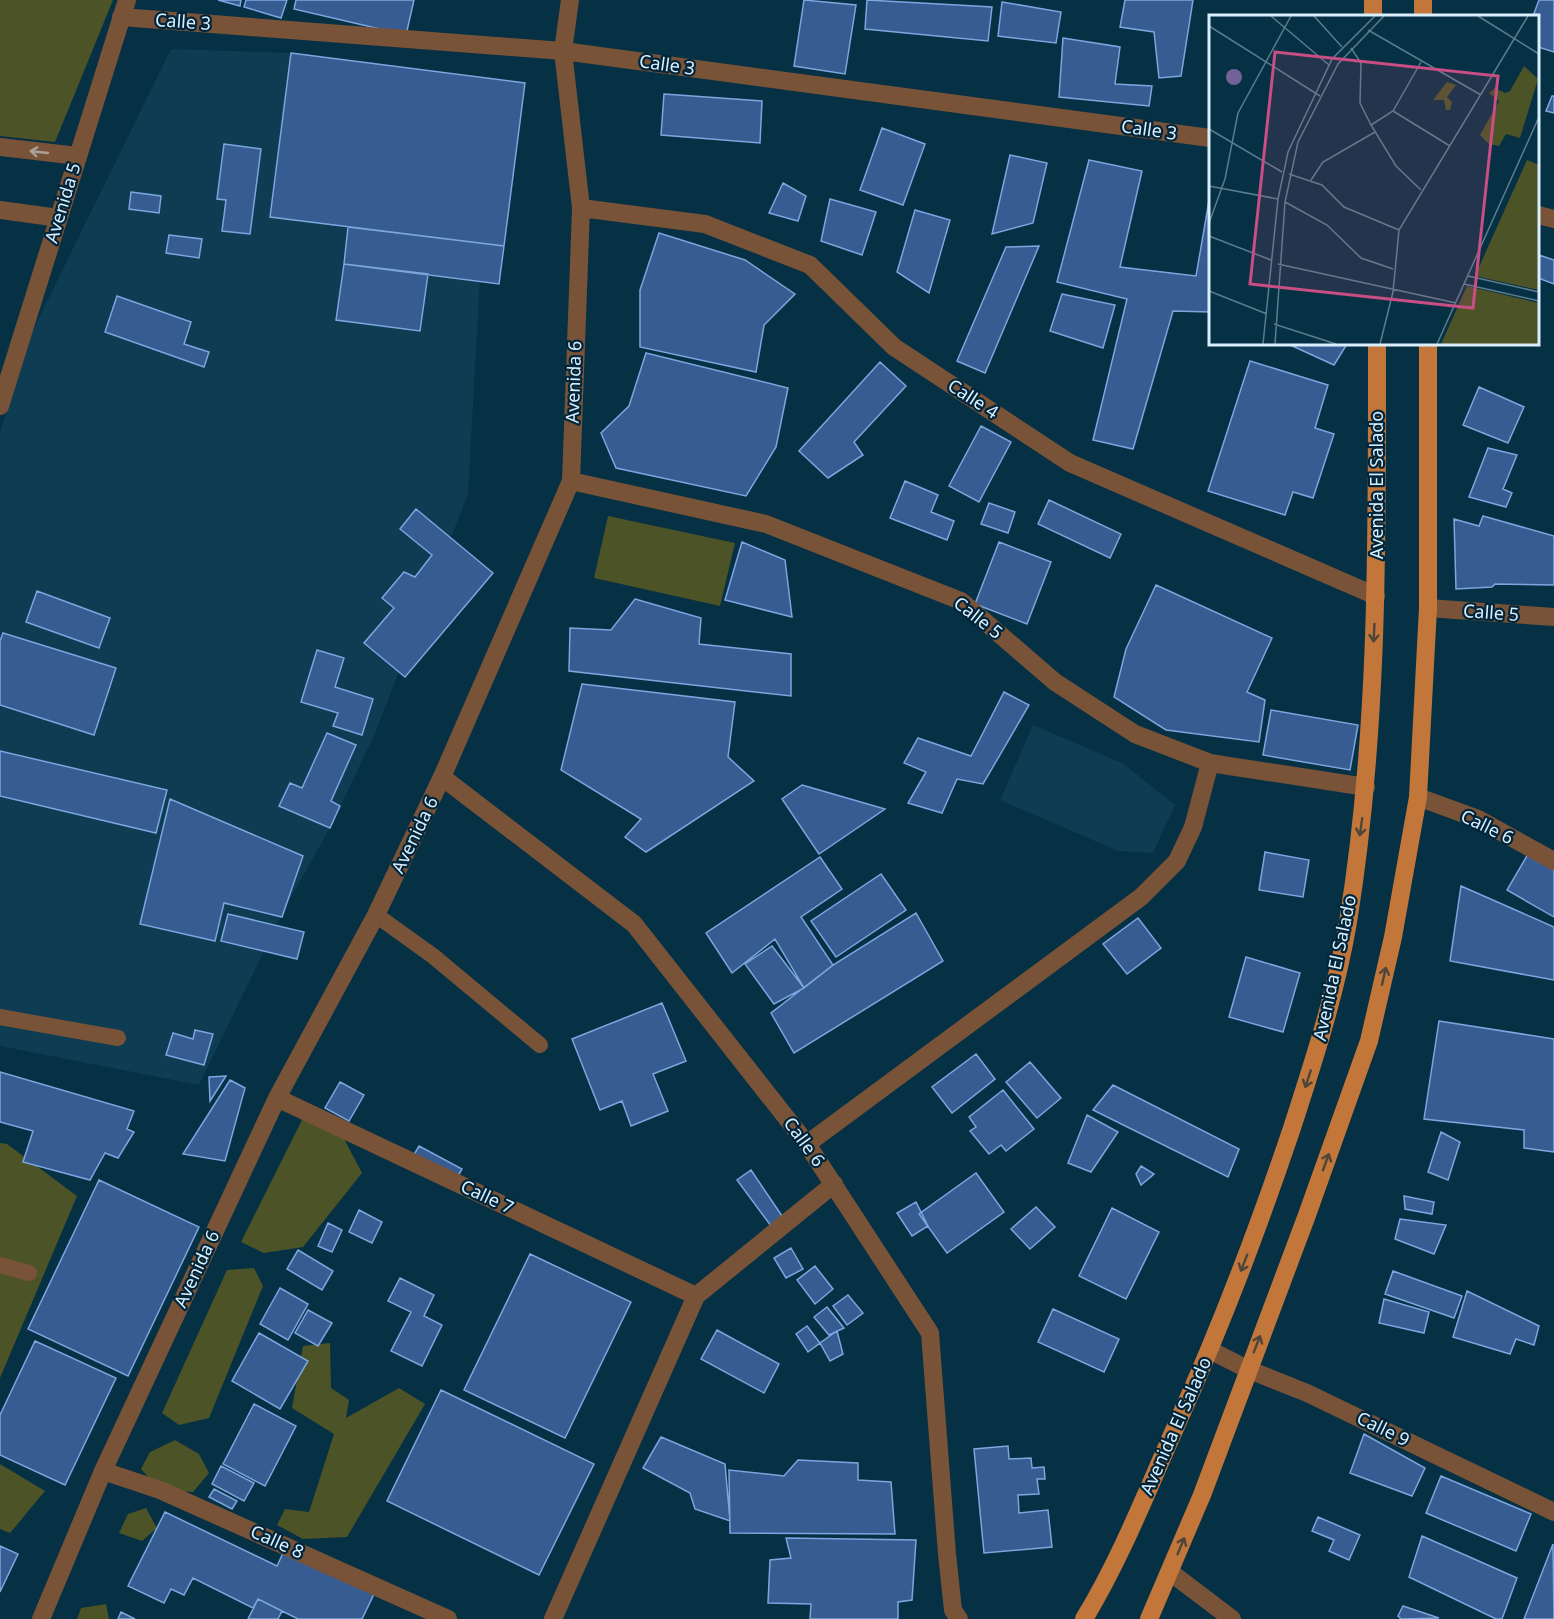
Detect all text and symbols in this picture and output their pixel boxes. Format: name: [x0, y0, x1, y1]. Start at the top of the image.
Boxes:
street label: Calle 3: [154, 7, 212, 35]
inset map: [1209, 15, 1539, 345]
street label: Calle 3: [638, 48, 696, 80]
street label: Calle 3: [1120, 113, 1178, 145]
one-way arrow: [30, 146, 49, 157]
street label: Avenida 5: [38, 160, 86, 246]
street label: Avenida 6: [560, 340, 586, 424]
street label: Calle 4: [944, 373, 1004, 423]
street label: Avenida El Salado: [1364, 411, 1388, 559]
street label: Calle 5: [949, 591, 1008, 644]
street label: Calle 5: [1462, 598, 1520, 626]
one-way arrow: [1369, 622, 1380, 642]
street label: Avenida 6: [385, 792, 443, 877]
street label: Calle 6: [1457, 803, 1518, 849]
one-way arrow: [1355, 817, 1366, 837]
street label: Avenida El Salado: [1307, 893, 1361, 1043]
one-way arrow: [1379, 967, 1390, 986]
one-way arrow: [1302, 1069, 1313, 1088]
street label: Calle 6: [779, 1112, 831, 1171]
one-way arrow: [1321, 1153, 1332, 1172]
street label: Calle 7: [457, 1173, 518, 1219]
street label: Avenida 6: [168, 1226, 224, 1311]
one-way arrow: [1237, 1253, 1248, 1272]
one-way arrow: [1252, 1335, 1263, 1354]
street label: Avenida El Salado: [1134, 1353, 1216, 1498]
street label: Calle 9: [1353, 1405, 1414, 1451]
street label: Calle 8: [247, 1519, 308, 1563]
one-way arrow: [1176, 1538, 1187, 1556]

